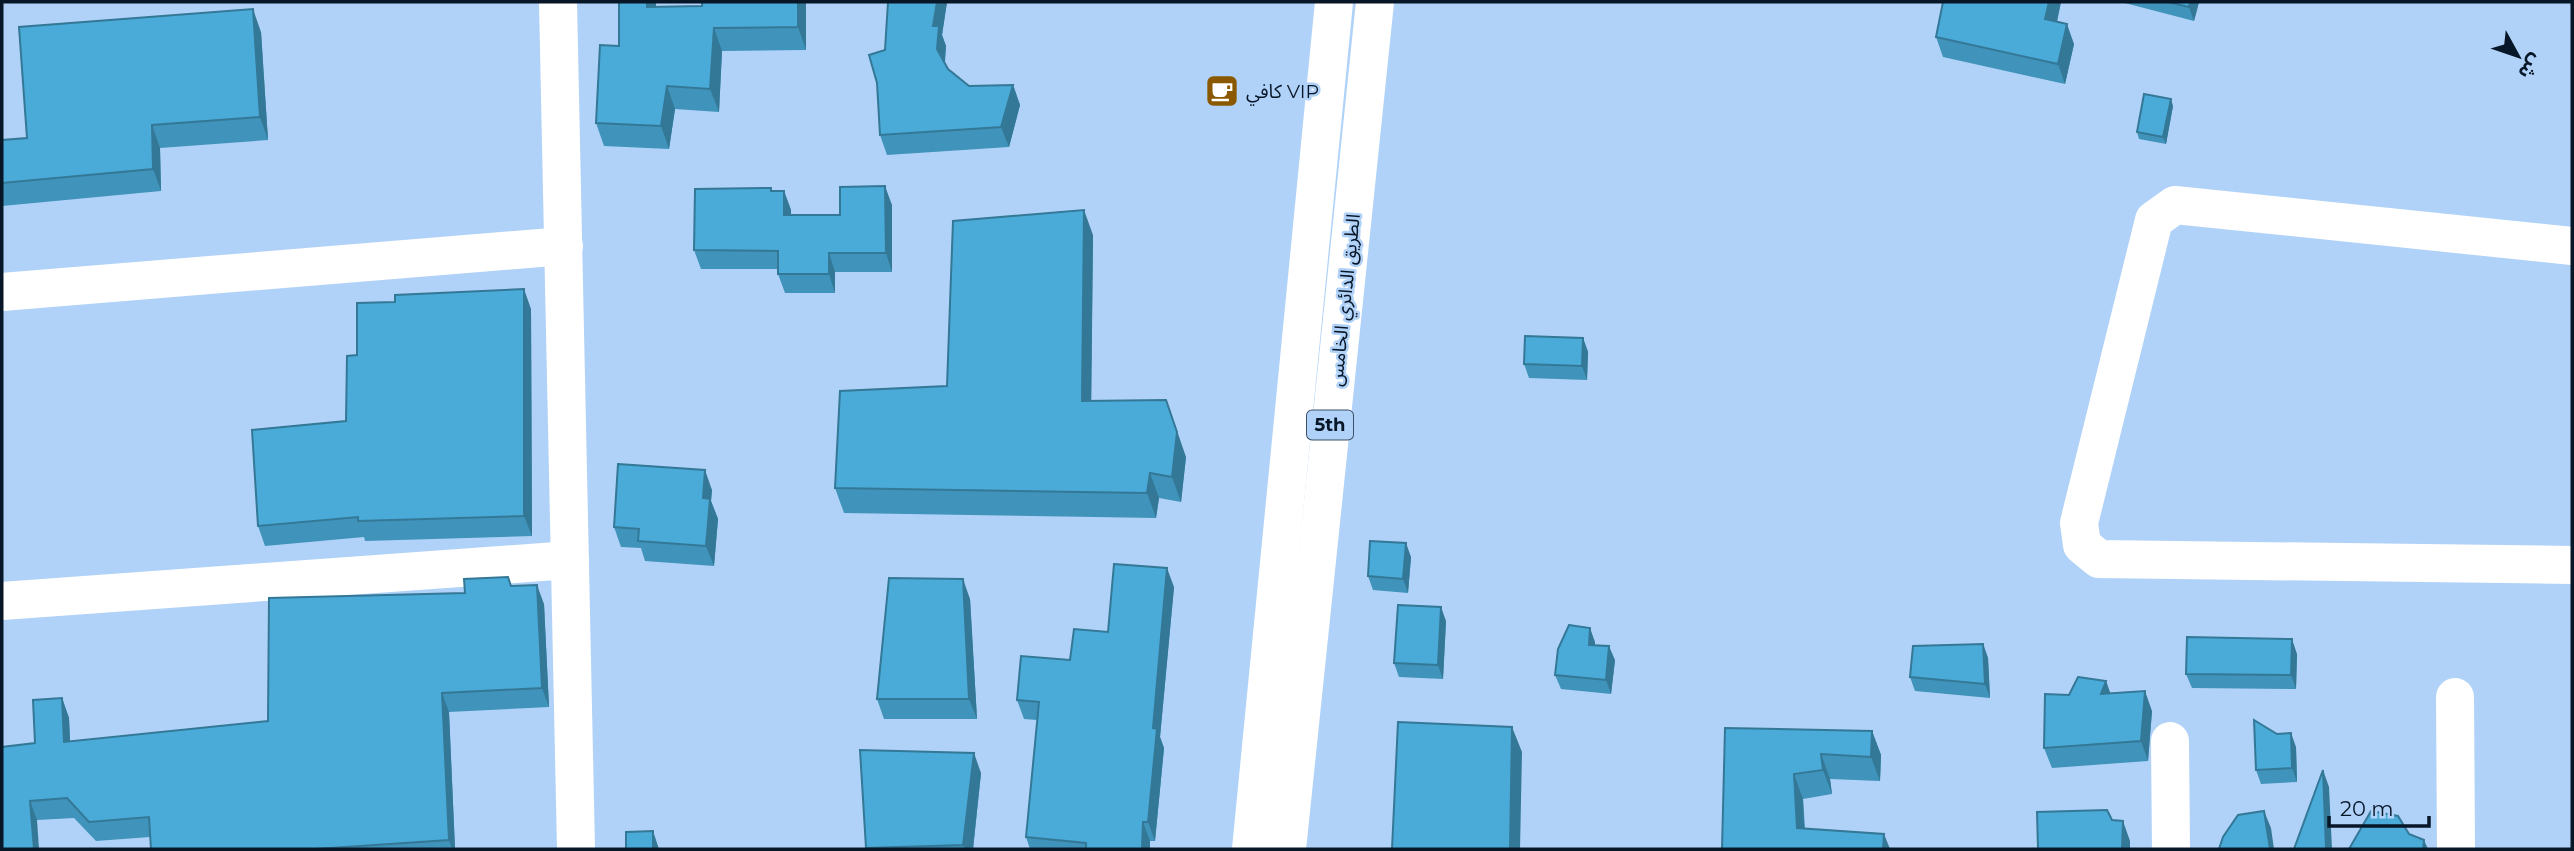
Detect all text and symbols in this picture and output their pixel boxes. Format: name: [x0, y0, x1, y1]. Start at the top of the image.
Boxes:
north arrow: [2483, 21, 2553, 91]
text: ش: [2513, 49, 2548, 84]
cafe icon: كافي VIP: [1203, 72, 1241, 110]
place label: كافي VIP: [1246, 80, 1319, 106]
street label: الطريق الدائري الخامس: [1324, 213, 1368, 388]
road number: 5th: [1307, 410, 1353, 440]
scale bar: [2329, 784, 2429, 828]
text: 20 m: [2340, 796, 2394, 821]

